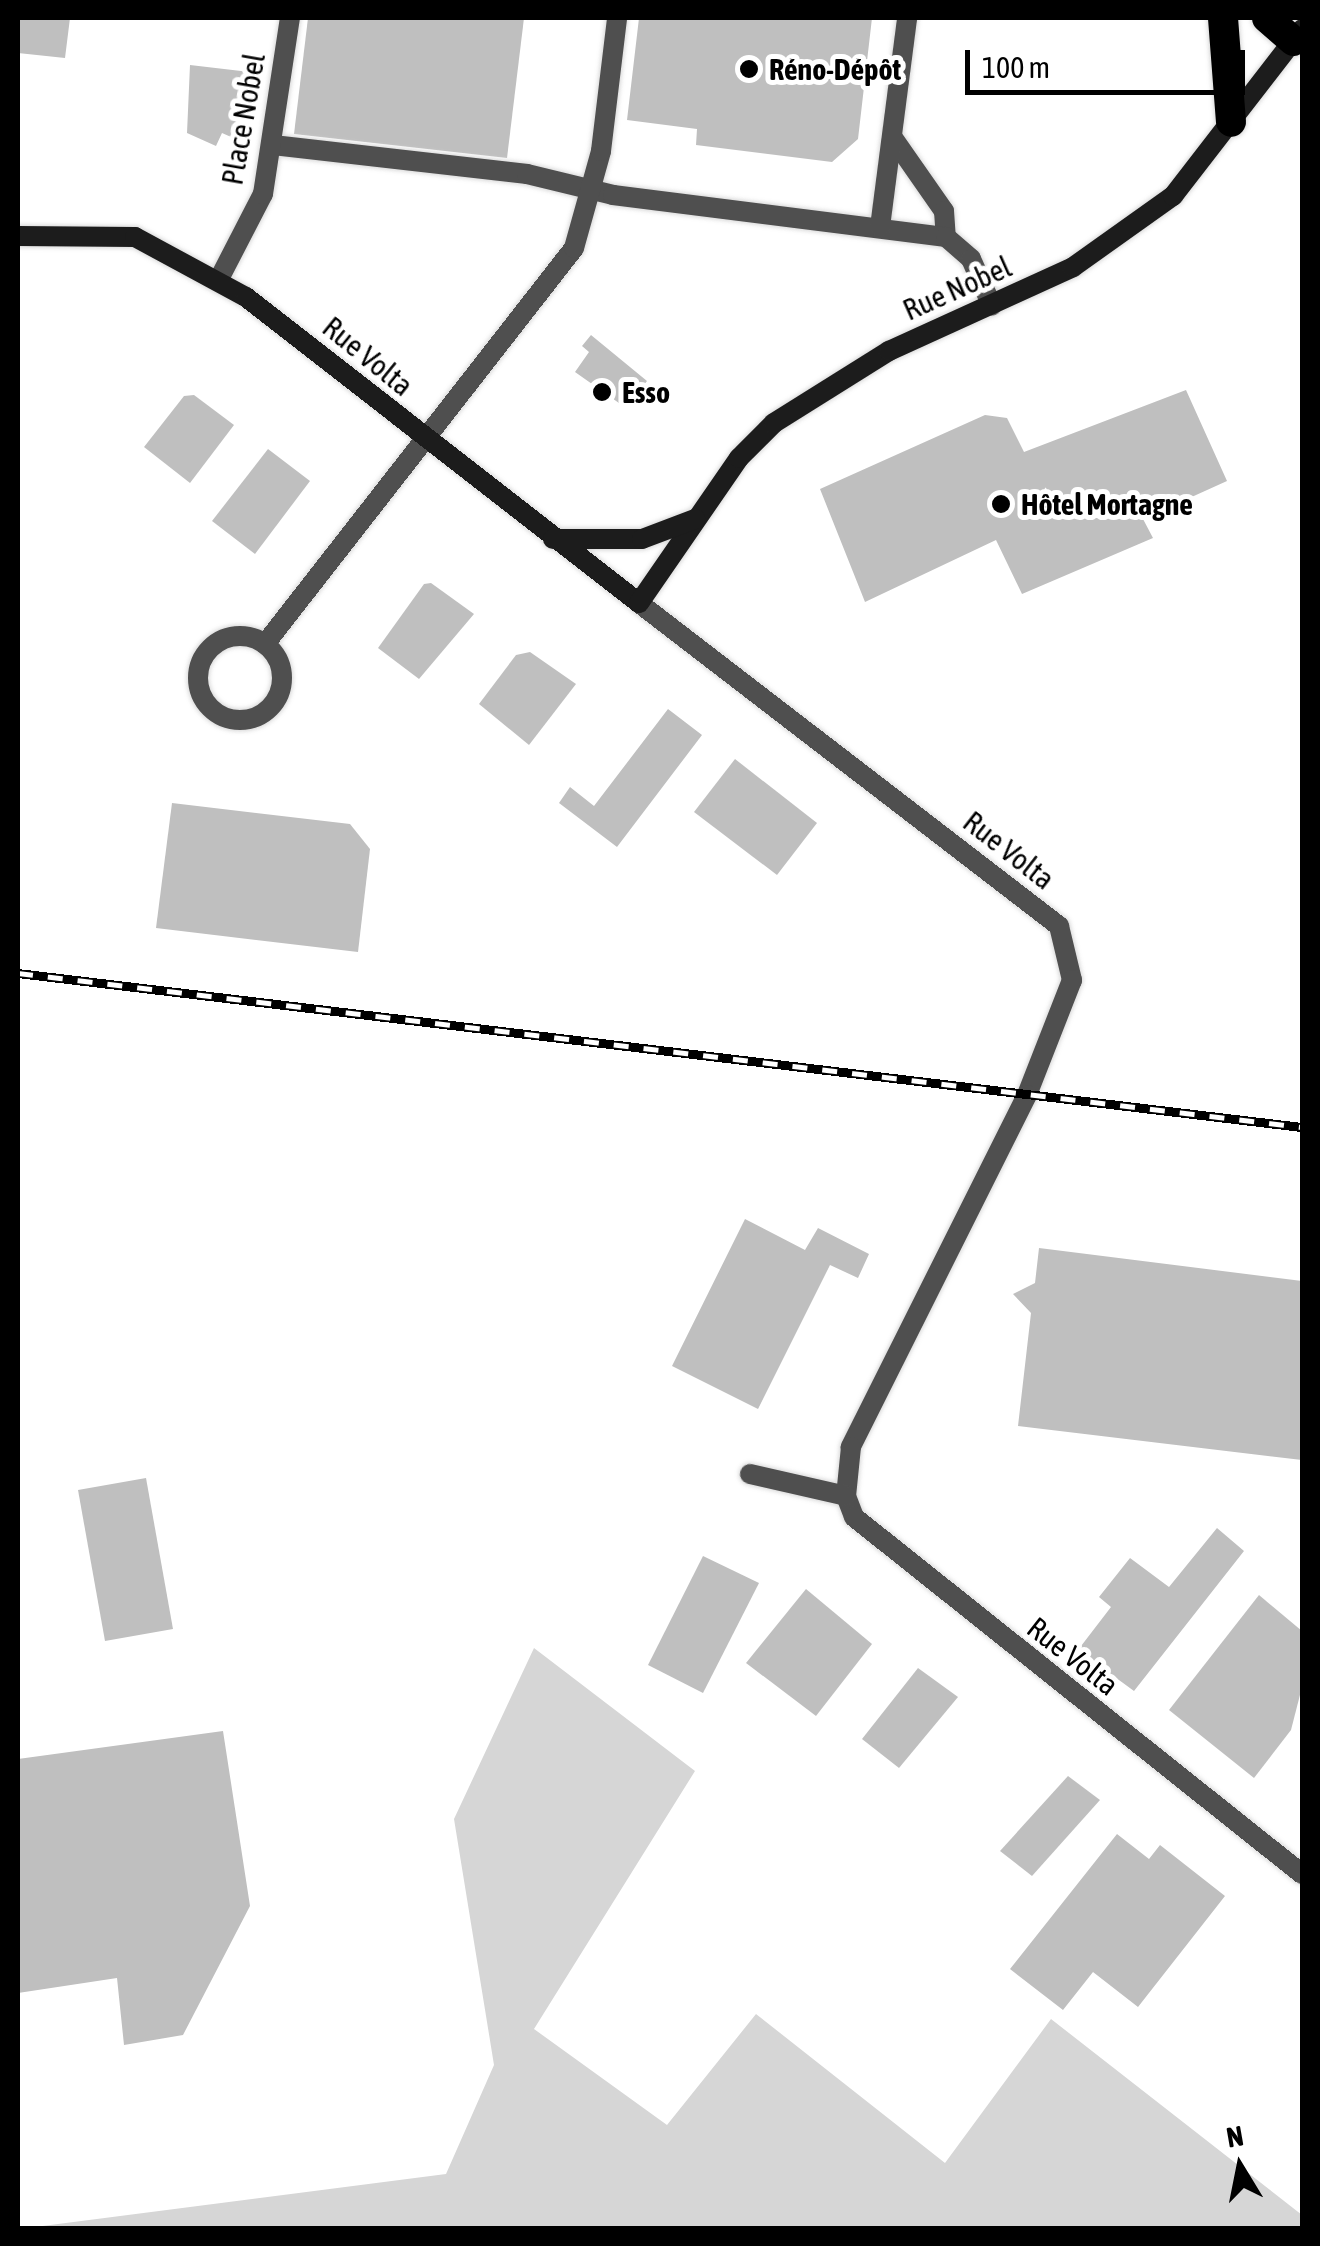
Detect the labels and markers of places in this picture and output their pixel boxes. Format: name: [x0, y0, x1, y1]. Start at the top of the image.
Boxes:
place label: Réno-Dépôt: [769, 51, 901, 87]
marker: Réno-Dépôt: [738, 58, 760, 80]
place label: Esso: [622, 374, 670, 410]
marker: Esso: [591, 381, 613, 403]
place label: Hôtel Mortagne: [1021, 486, 1193, 522]
marker: Hôtel Mortagne: [990, 493, 1012, 515]

